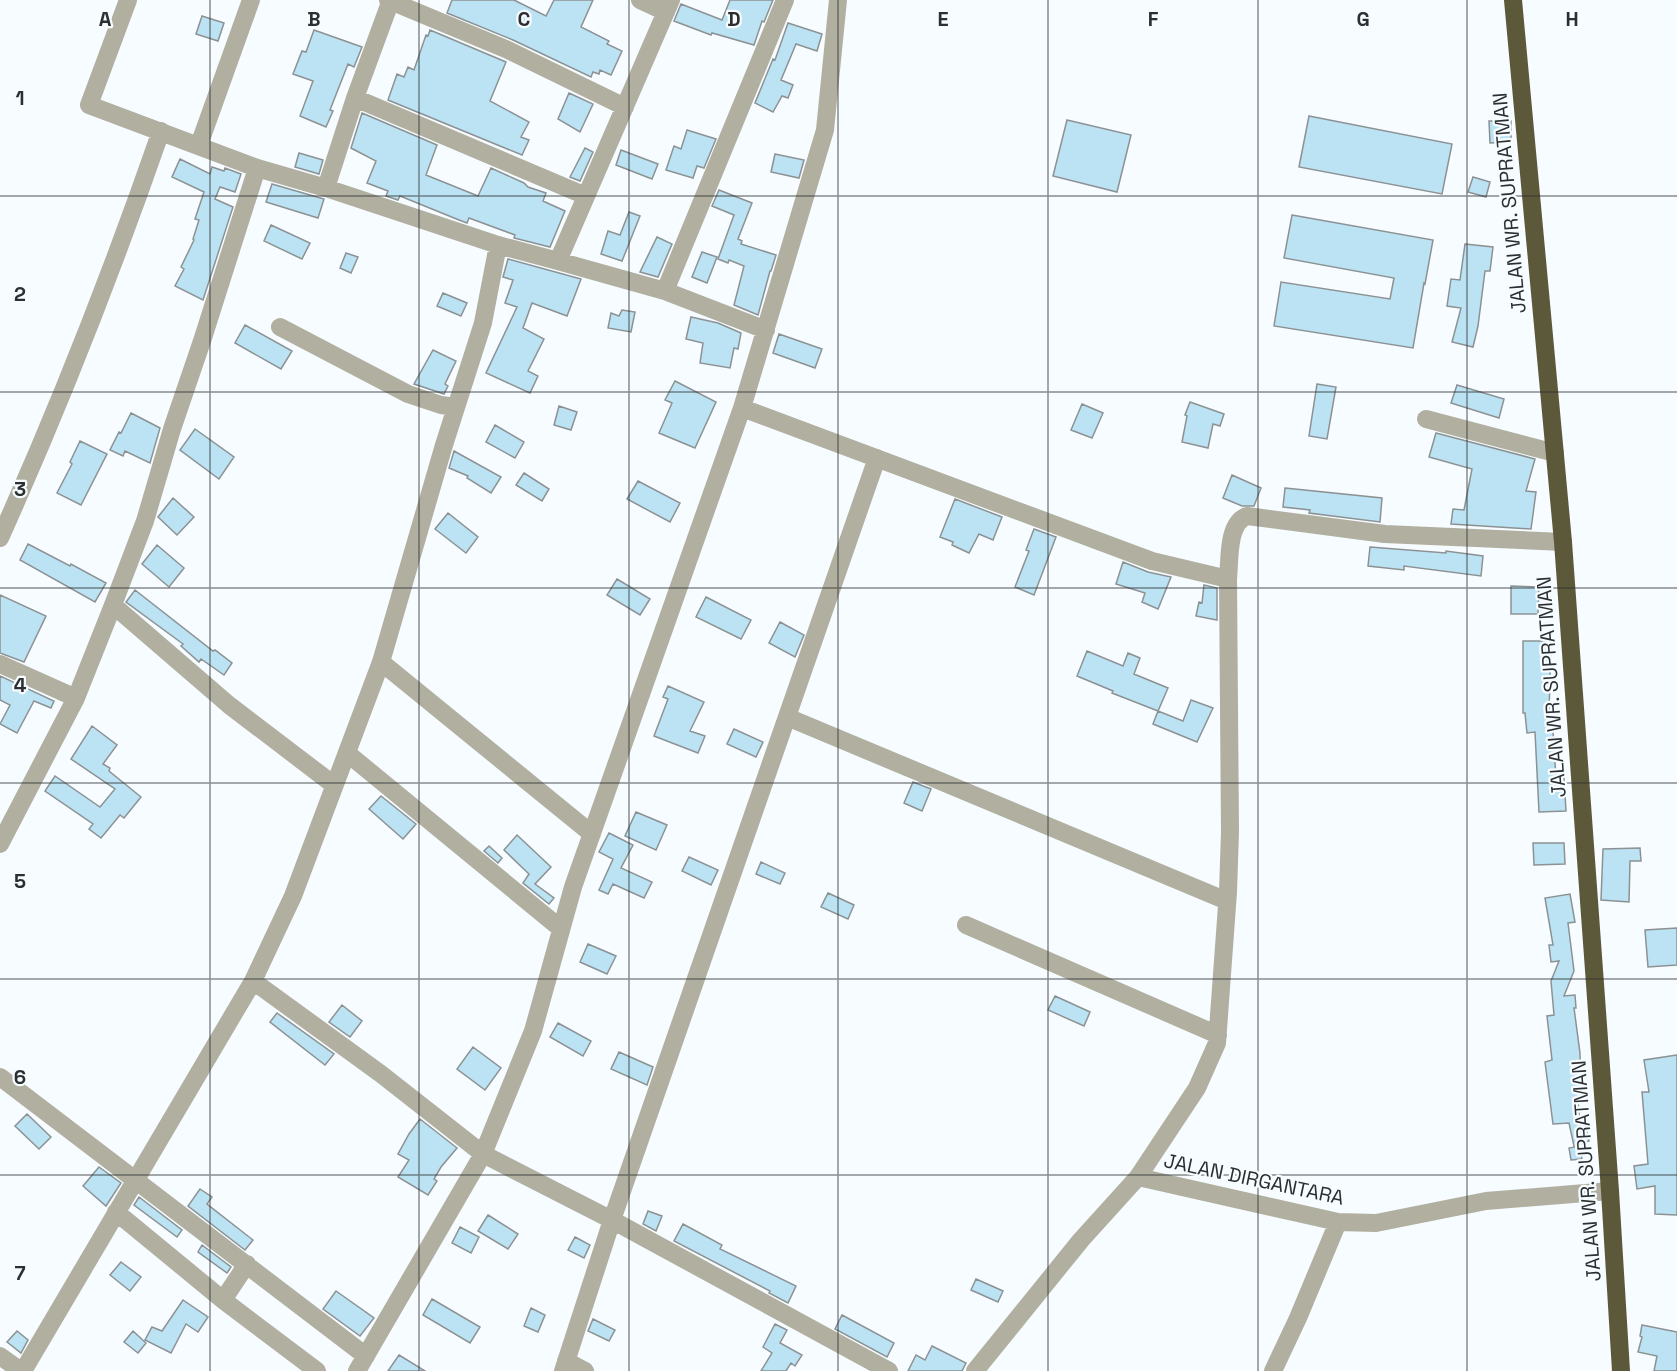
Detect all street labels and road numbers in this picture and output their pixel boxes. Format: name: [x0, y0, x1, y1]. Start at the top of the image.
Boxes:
street label: JALAN WR. SUPRATMAN: [1486, 92, 1532, 314]
street label: JALAN WR. SUPRATMAN: [1530, 576, 1572, 798]
street label: JALAN WR. SUPRATMAN: [1565, 1060, 1607, 1282]
street label: JALAN DIRGANTARA: [1161, 1147, 1347, 1211]

